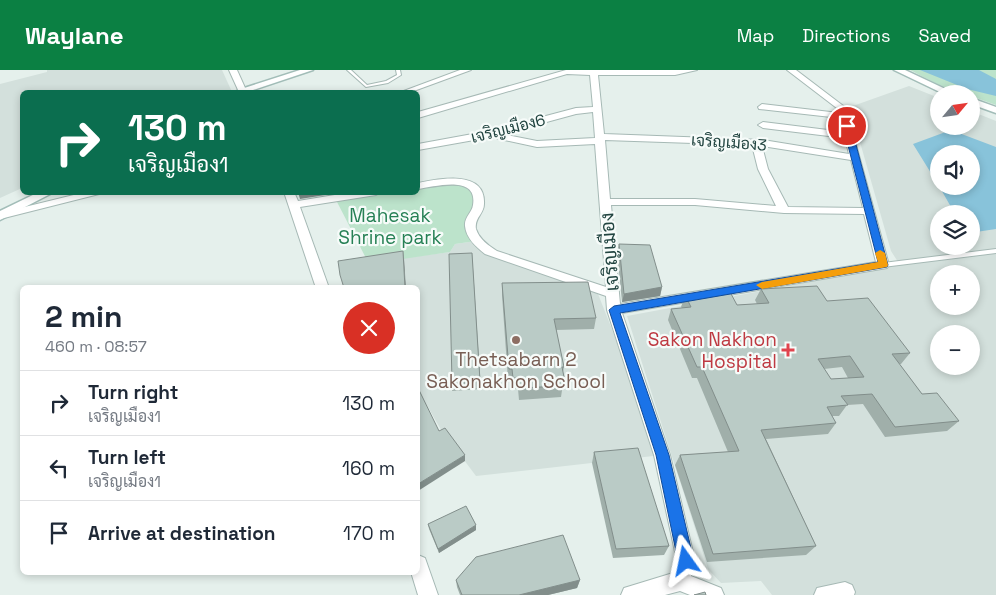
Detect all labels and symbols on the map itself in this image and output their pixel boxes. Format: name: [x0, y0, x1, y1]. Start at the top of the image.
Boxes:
north arrow: [930, 85, 980, 135]
pin: [826, 105, 868, 147]
street label: เจริญเมือง6: [469, 109, 548, 148]
street label: เจริญเมือง3: [690, 129, 768, 156]
park label: Mahesak Shrine park: [338, 203, 442, 250]
street label: เจริญเมือง: [594, 212, 625, 292]
place label: Sakon Nakhon Hospital: [648, 327, 777, 374]
marker: Thetsabarn 2 Sakonakhon School: [510, 334, 522, 346]
marker: Sakon Nakhon Hospital: [781, 343, 795, 357]
place label: Thetsabarn 2 Sakonakhon School: [426, 347, 606, 394]
position arrow: [659, 534, 711, 586]

